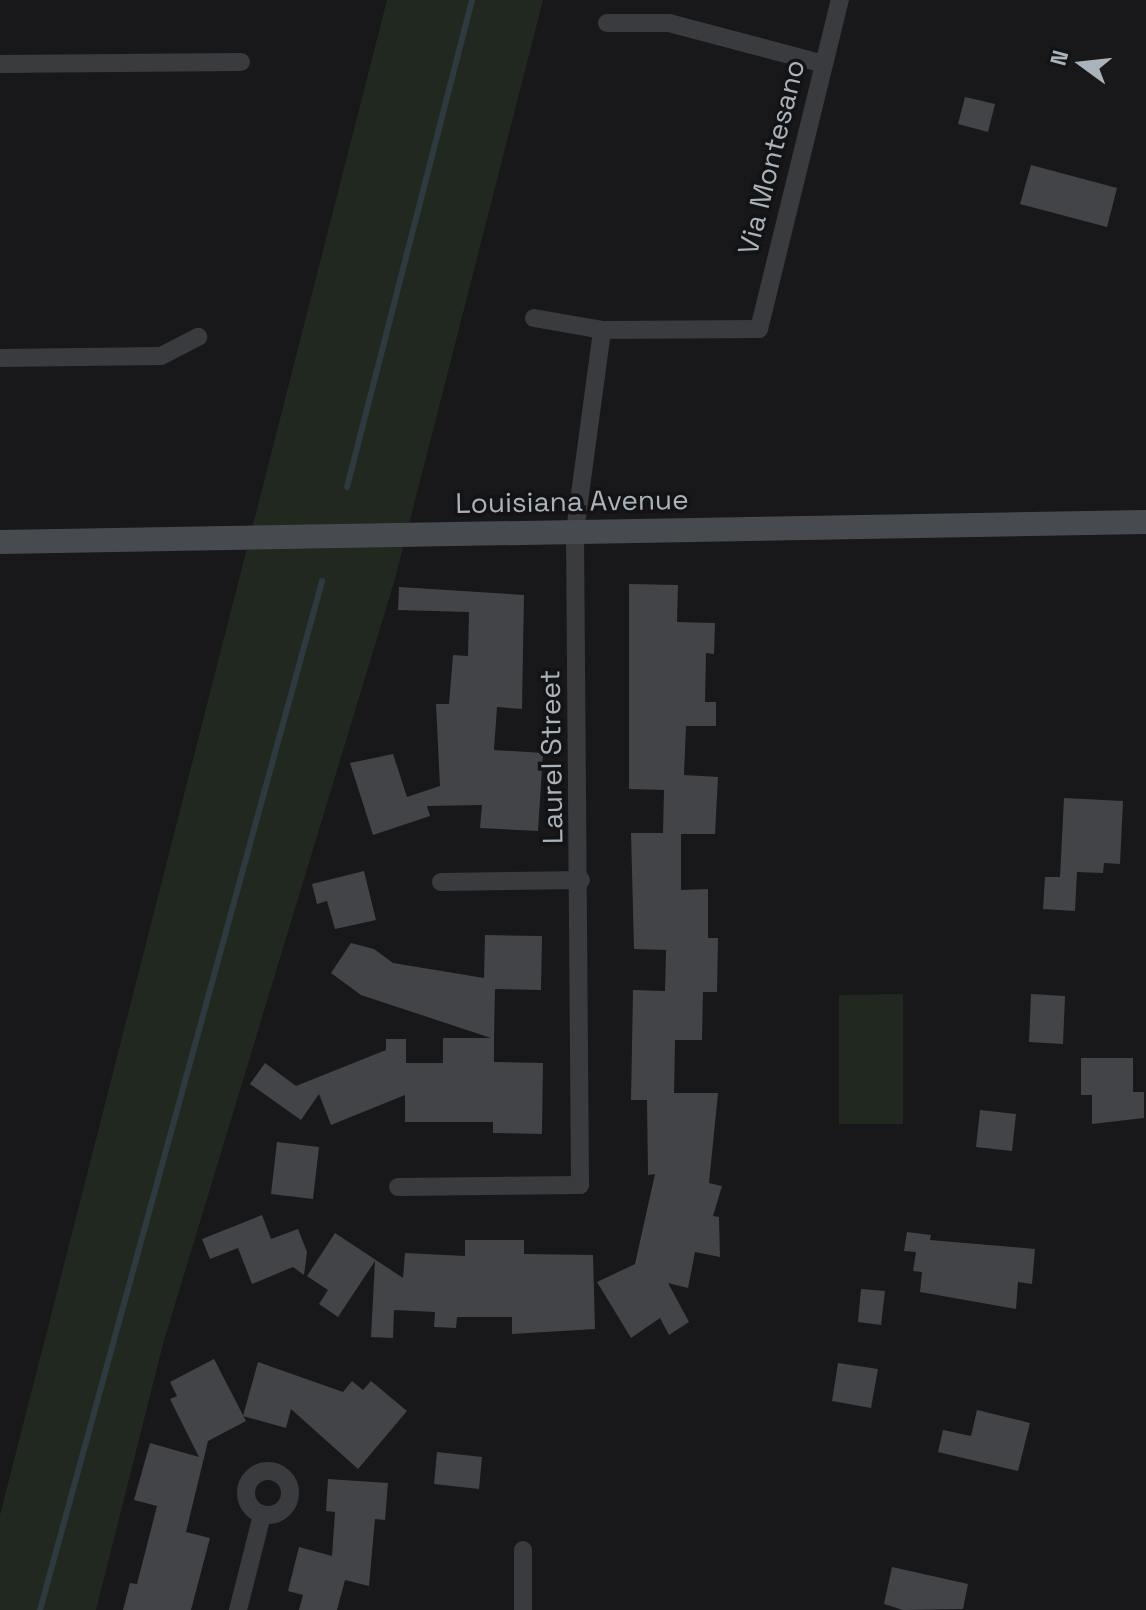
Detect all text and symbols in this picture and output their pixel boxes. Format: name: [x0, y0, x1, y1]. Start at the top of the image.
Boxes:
north arrow: [1042, 24, 1122, 104]
text: N: [1043, 47, 1074, 69]
street label: Via Montesano: [731, 56, 811, 258]
street label: Louisiana Avenue: [455, 482, 689, 520]
street label: Laurel Street: [533, 670, 569, 844]

